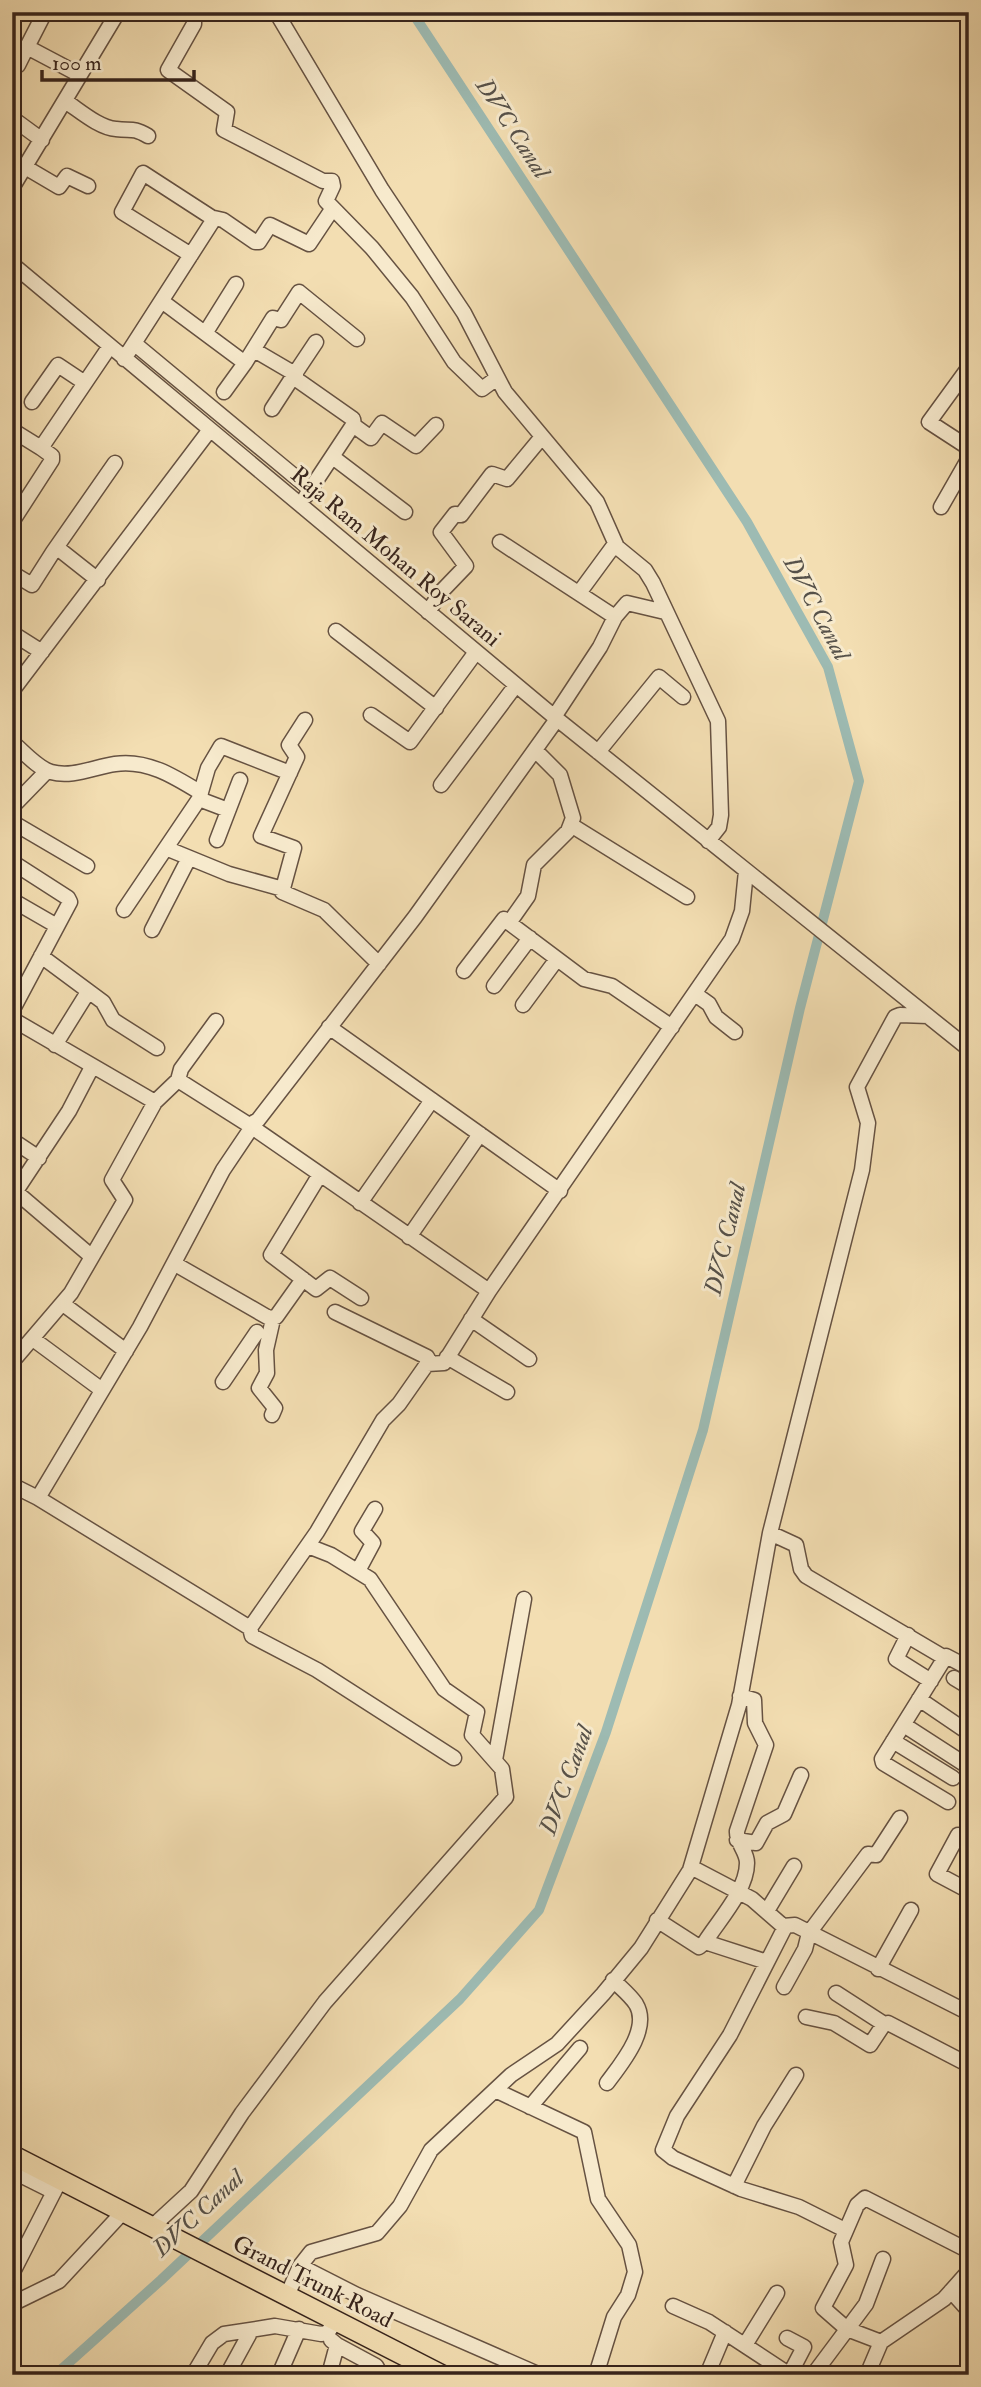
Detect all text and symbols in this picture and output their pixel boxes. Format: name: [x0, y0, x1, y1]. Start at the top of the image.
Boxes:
scale bar: [42, 38, 194, 82]
text: 100 m: [52, 50, 102, 77]
water label: DVC Canal: [468, 71, 558, 186]
street label: Raja Ram Mohan Roy Sarani: [285, 460, 507, 653]
water label: DVC Canal: [776, 550, 858, 668]
water label: DVC Canal: [697, 1178, 754, 1299]
water label: DVC Canal: [532, 1719, 601, 1840]
water label: DVC Canal: [145, 2162, 252, 2264]
street label: Grand Trunk Road: [228, 2229, 398, 2334]

